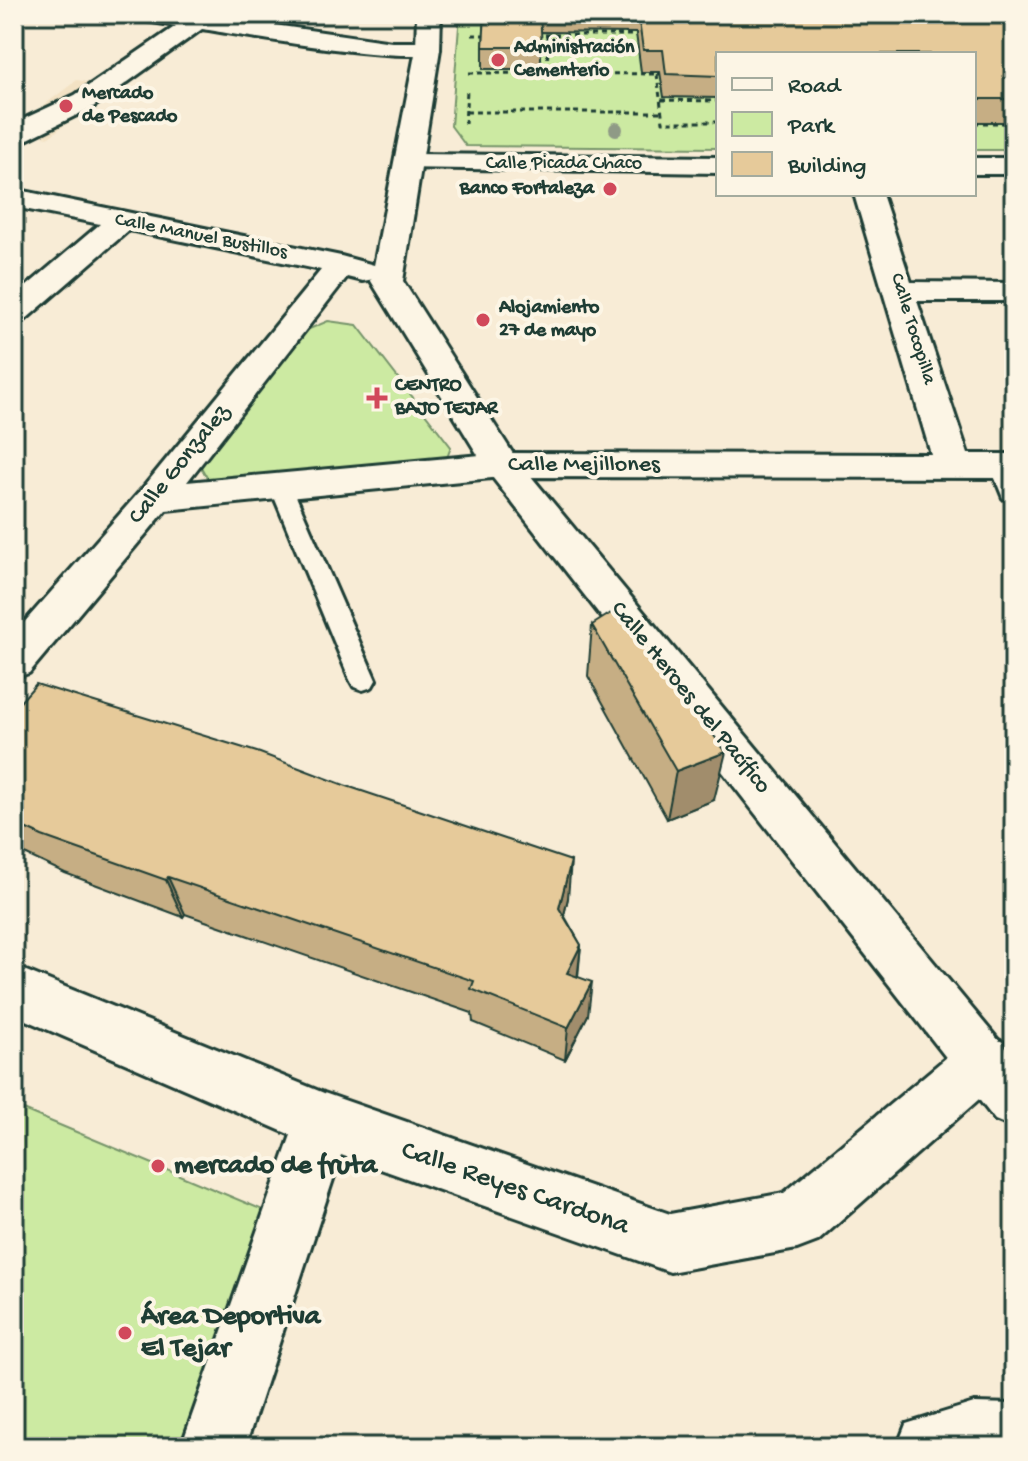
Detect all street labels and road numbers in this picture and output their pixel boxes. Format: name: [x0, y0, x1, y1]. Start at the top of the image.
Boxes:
street label: Calle Picada Chaco: [486, 153, 642, 176]
street label: Calle Manuel Bustillos: [113, 209, 290, 265]
street label: Calle Tocopilla: [884, 271, 940, 388]
street label: Calle Gonzalez: [123, 398, 238, 531]
street label: Calle Mejillones: [508, 451, 661, 480]
street label: Calle Heroes del Pacífico: [603, 596, 777, 800]
street label: Calle Reyes Cardona: [397, 1135, 635, 1244]

